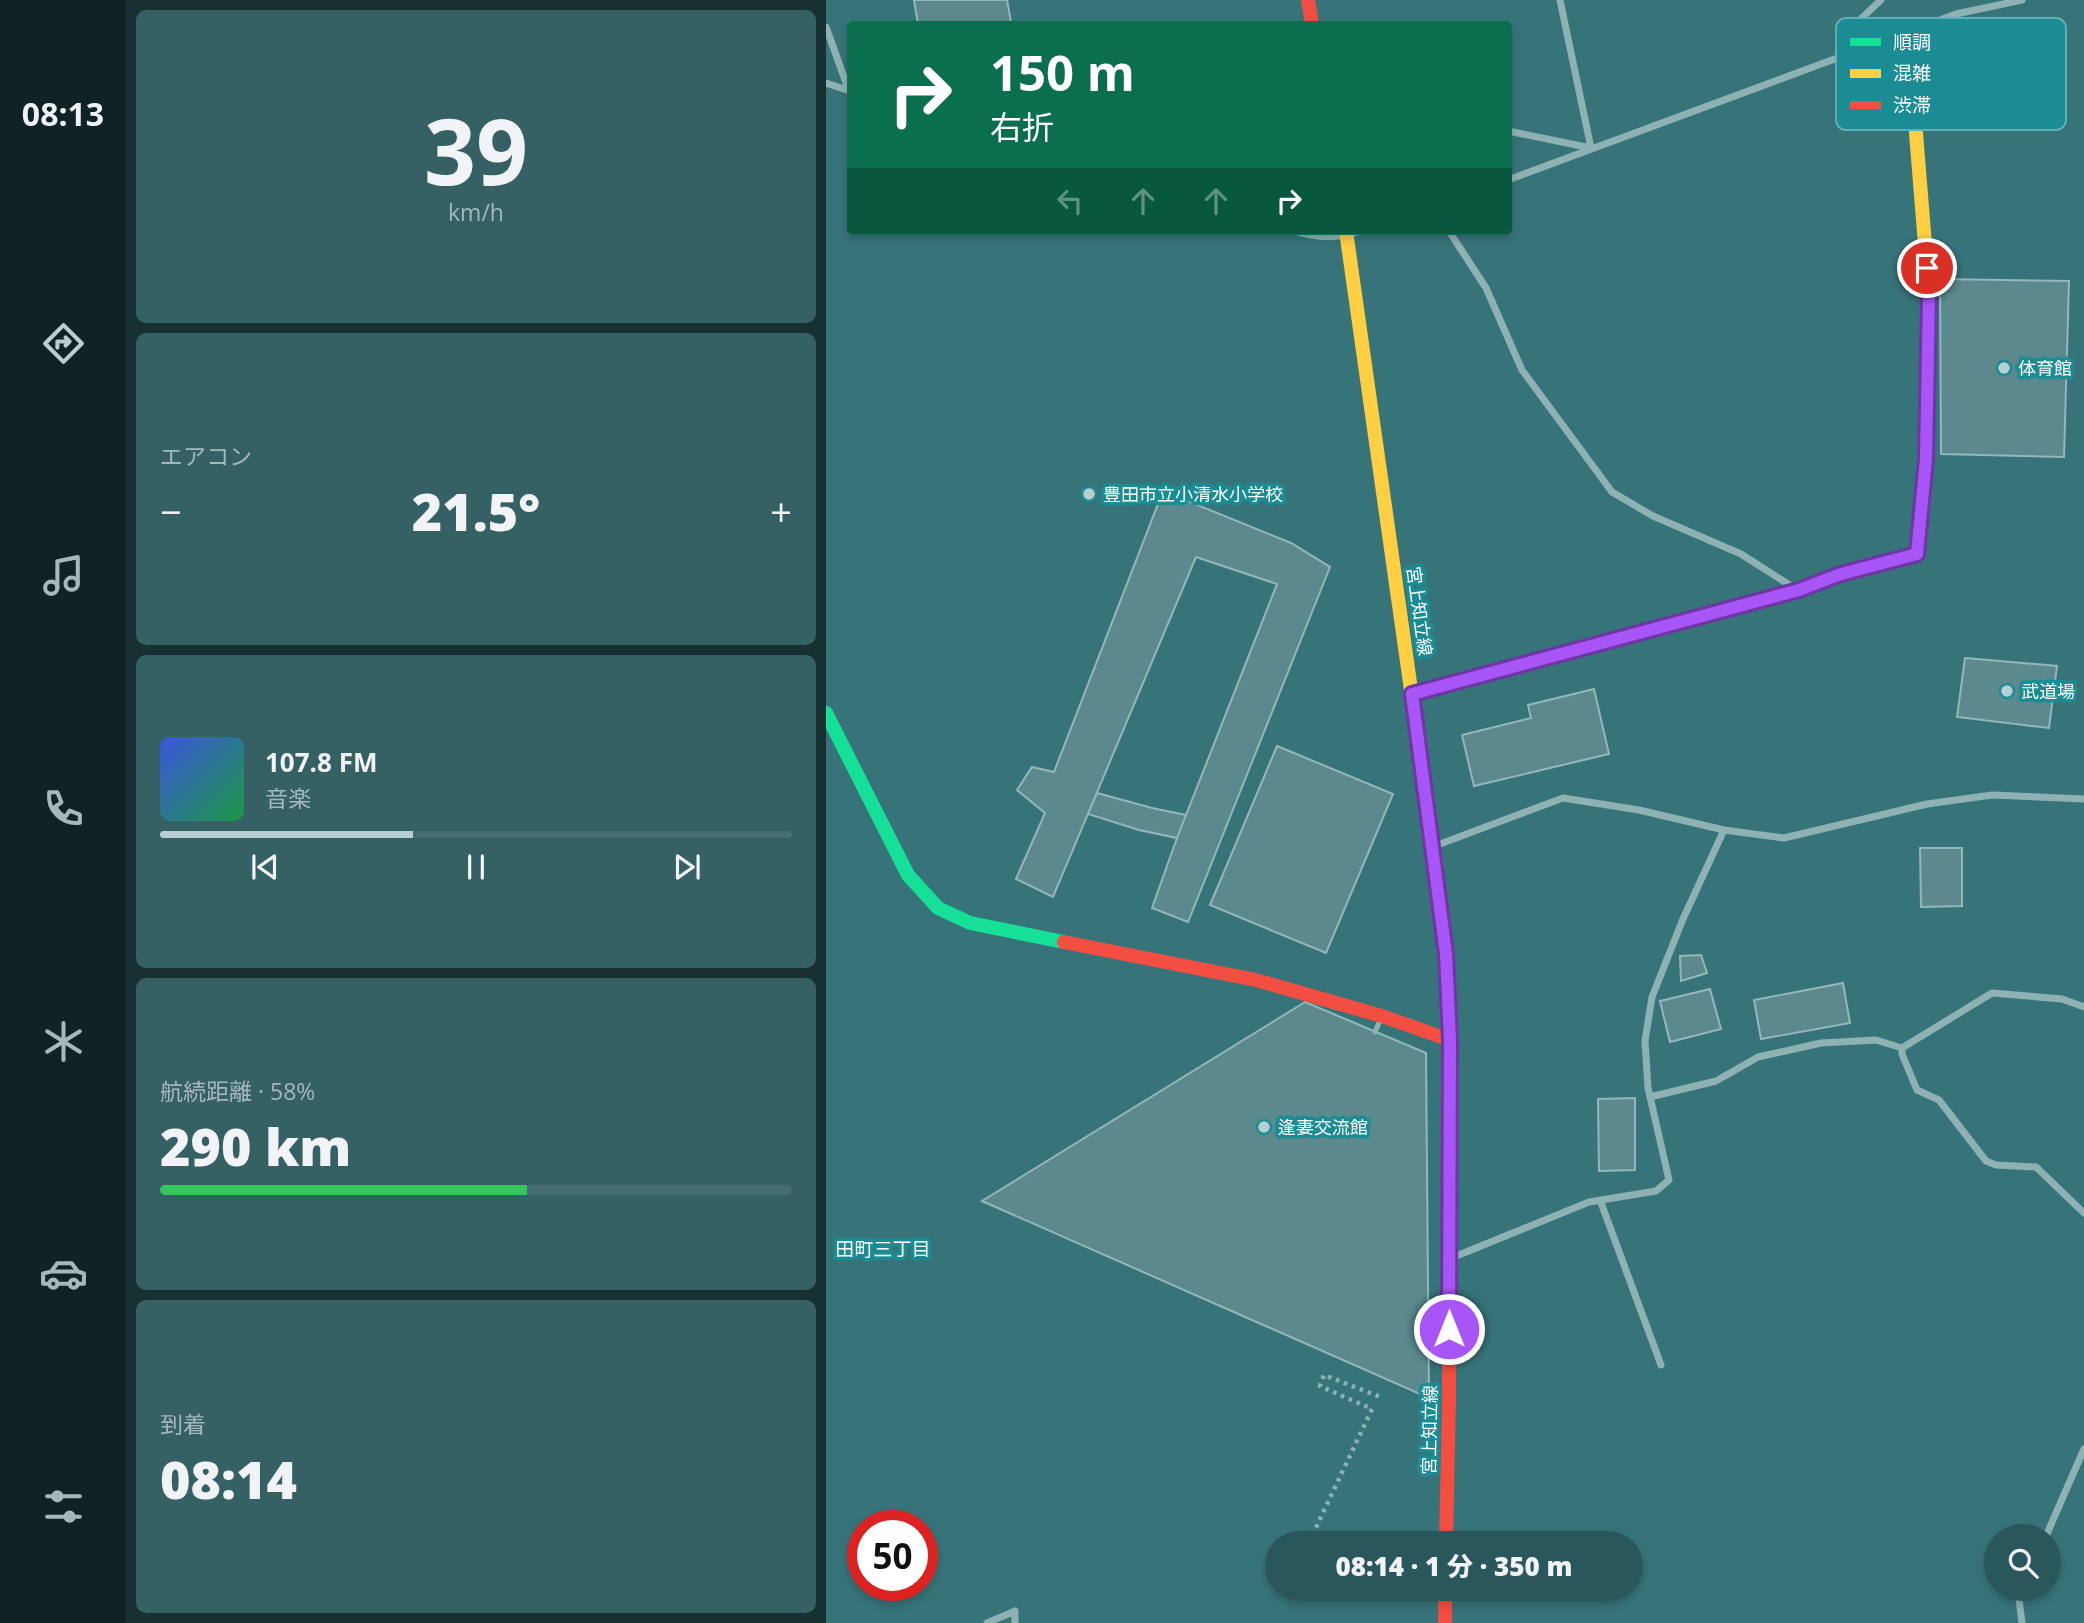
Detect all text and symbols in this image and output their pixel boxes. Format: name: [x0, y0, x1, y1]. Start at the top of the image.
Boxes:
legend: [1836, 18, 2066, 130]
text: 順調: [1893, 29, 1931, 55]
text: 150 m: [990, 39, 1135, 105]
icon: right: [875, 49, 966, 140]
text: 混雑: [1893, 60, 1931, 86]
text: 39: [424, 88, 528, 212]
text: 08:13: [22, 92, 104, 135]
text: 渋滞: [1893, 92, 1931, 118]
text: 右折: [990, 105, 1054, 148]
icon: left: [1051, 182, 1089, 220]
icon: ahead: [1124, 182, 1162, 220]
icon: ahead: [1197, 182, 1235, 220]
icon: right: [1270, 182, 1308, 220]
text: km/h: [448, 196, 504, 228]
pin: [1897, 238, 1957, 298]
icon: arrive: [1908, 249, 1946, 287]
icon: directions: [39, 319, 88, 368]
place label: 体育館: [2018, 356, 2072, 380]
marker: 体育館: [1996, 360, 2012, 376]
text: エアコン: [160, 440, 252, 472]
text: 21.5°: [412, 475, 540, 546]
place label: 豊田市立小清水小学校: [1103, 482, 1283, 506]
text: −: [160, 485, 182, 537]
text: +: [770, 485, 792, 537]
marker: 豊田市立小清水小学校: [1081, 486, 1097, 502]
icon: music: [39, 551, 88, 600]
street label: 宮上知立線: [1402, 565, 1438, 657]
place label: 武道場: [2021, 679, 2075, 703]
marker: 武道場: [1999, 683, 2015, 699]
text: 107.8 FM: [265, 744, 377, 780]
text: 音楽: [265, 782, 311, 814]
icon: phone: [39, 784, 88, 833]
icon: previous: [246, 848, 284, 886]
icon: pause: [457, 848, 495, 886]
icon: next: [668, 848, 706, 886]
icon: climate: [39, 1017, 88, 1066]
text: 航続距離 · 58%: [160, 1075, 315, 1107]
text: 290 km: [160, 1110, 351, 1181]
place label: 逢妻交流館: [1278, 1115, 1368, 1139]
marker: 逢妻交流館: [1256, 1119, 1272, 1135]
district label: 田町三丁目: [835, 1236, 931, 1262]
icon: car: [39, 1249, 88, 1298]
position arrow: [1412, 1292, 1486, 1366]
street label: 宮上知立線: [1416, 1385, 1442, 1475]
text: 到着: [160, 1408, 206, 1440]
text: 08:14: [160, 1443, 297, 1514]
icon: filters: [39, 1482, 88, 1531]
speed limit sign: 50: [847, 1510, 938, 1601]
map controls: [1984, 1524, 2061, 1601]
button: search: [1984, 1524, 2061, 1601]
text: 08:14 · 1 分 · 350 m: [1336, 1548, 1572, 1584]

